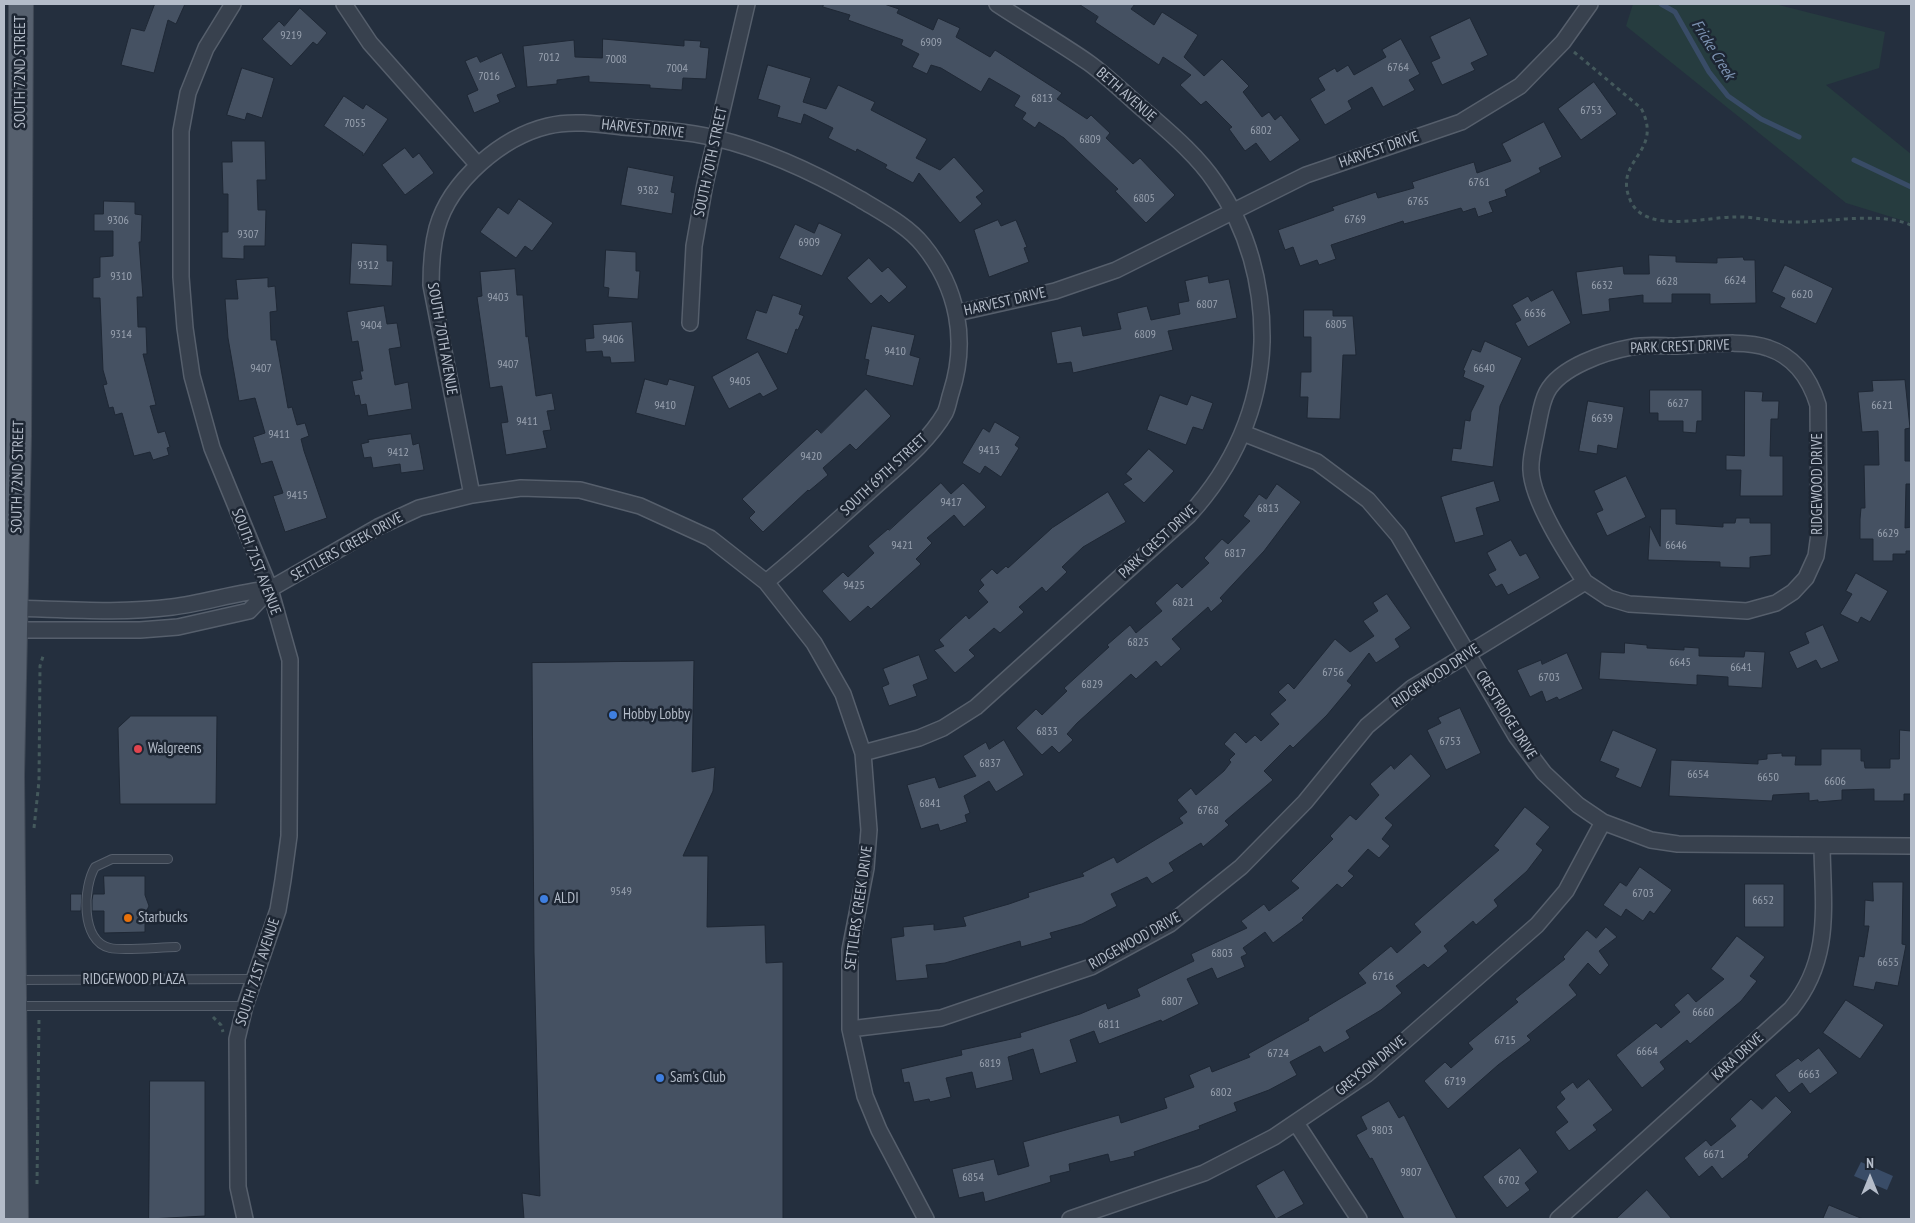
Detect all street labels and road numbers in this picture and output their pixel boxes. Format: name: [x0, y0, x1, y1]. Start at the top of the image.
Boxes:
street label: SOUTH 72ND STREET: [12, 16, 30, 128]
street label: BETH AVENUE: [1092, 64, 1160, 126]
street label: SOUTH 70TH STREET: [691, 105, 731, 219]
street label: HARVEST DRIVE: [601, 116, 685, 142]
street label: HARVEST DRIVE: [1337, 128, 1421, 172]
street label: SOUTH 70TH AVENUE: [423, 281, 461, 397]
street label: HARVEST DRIVE: [962, 284, 1048, 320]
street label: PARK CREST DRIVE: [1630, 336, 1730, 358]
street label: SOUTH 72ND STREET: [8, 420, 28, 534]
street label: SOUTH 69TH STREET: [837, 430, 931, 520]
street label: RIDGEWOOD DRIVE: [1809, 433, 1827, 535]
street label: PARK CREST DRIVE: [1115, 501, 1201, 583]
street label: SOUTH 71ST AVENUE: [227, 506, 285, 618]
street label: SETTLERS CREEK DRIVE: [288, 509, 406, 585]
street label: RIDGEWOOD DRIVE: [1389, 640, 1483, 712]
street label: CRESTRIDGE DRIVE: [1472, 667, 1540, 763]
street label: SETTLERS CREEK DRIVE: [841, 845, 877, 971]
street label: RIDGEWOOD DRIVE: [1086, 908, 1184, 974]
street label: SOUTH 71ST AVENUE: [232, 916, 284, 1028]
street label: RIDGEWOOD PLAZA: [82, 971, 186, 989]
street label: KARA DRIVE: [1708, 1029, 1768, 1085]
street label: GREYSON DRIVE: [1332, 1032, 1410, 1100]

